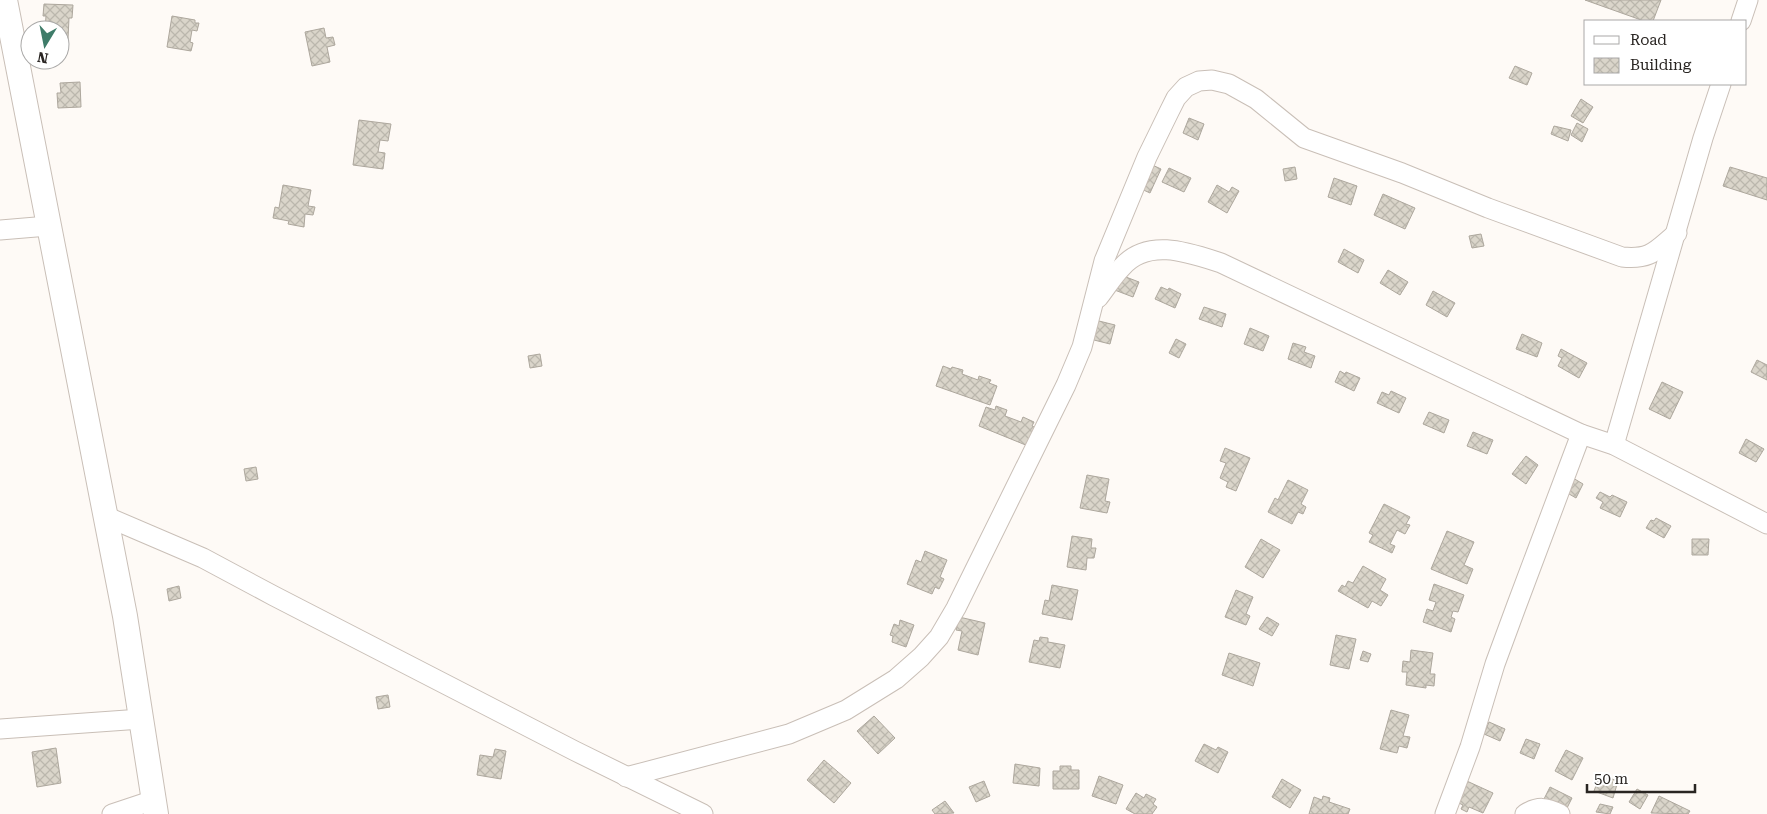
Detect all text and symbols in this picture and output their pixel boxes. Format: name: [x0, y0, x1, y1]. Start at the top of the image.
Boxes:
north arrow: [20, 20, 70, 70]
legend: [1584, 20, 1747, 85]
text: Road: [1630, 31, 1667, 49]
text: N: [36, 49, 49, 67]
text: Building: [1630, 56, 1692, 74]
scale bar: [1587, 762, 1694, 794]
text: 50 m: [1594, 770, 1629, 788]

